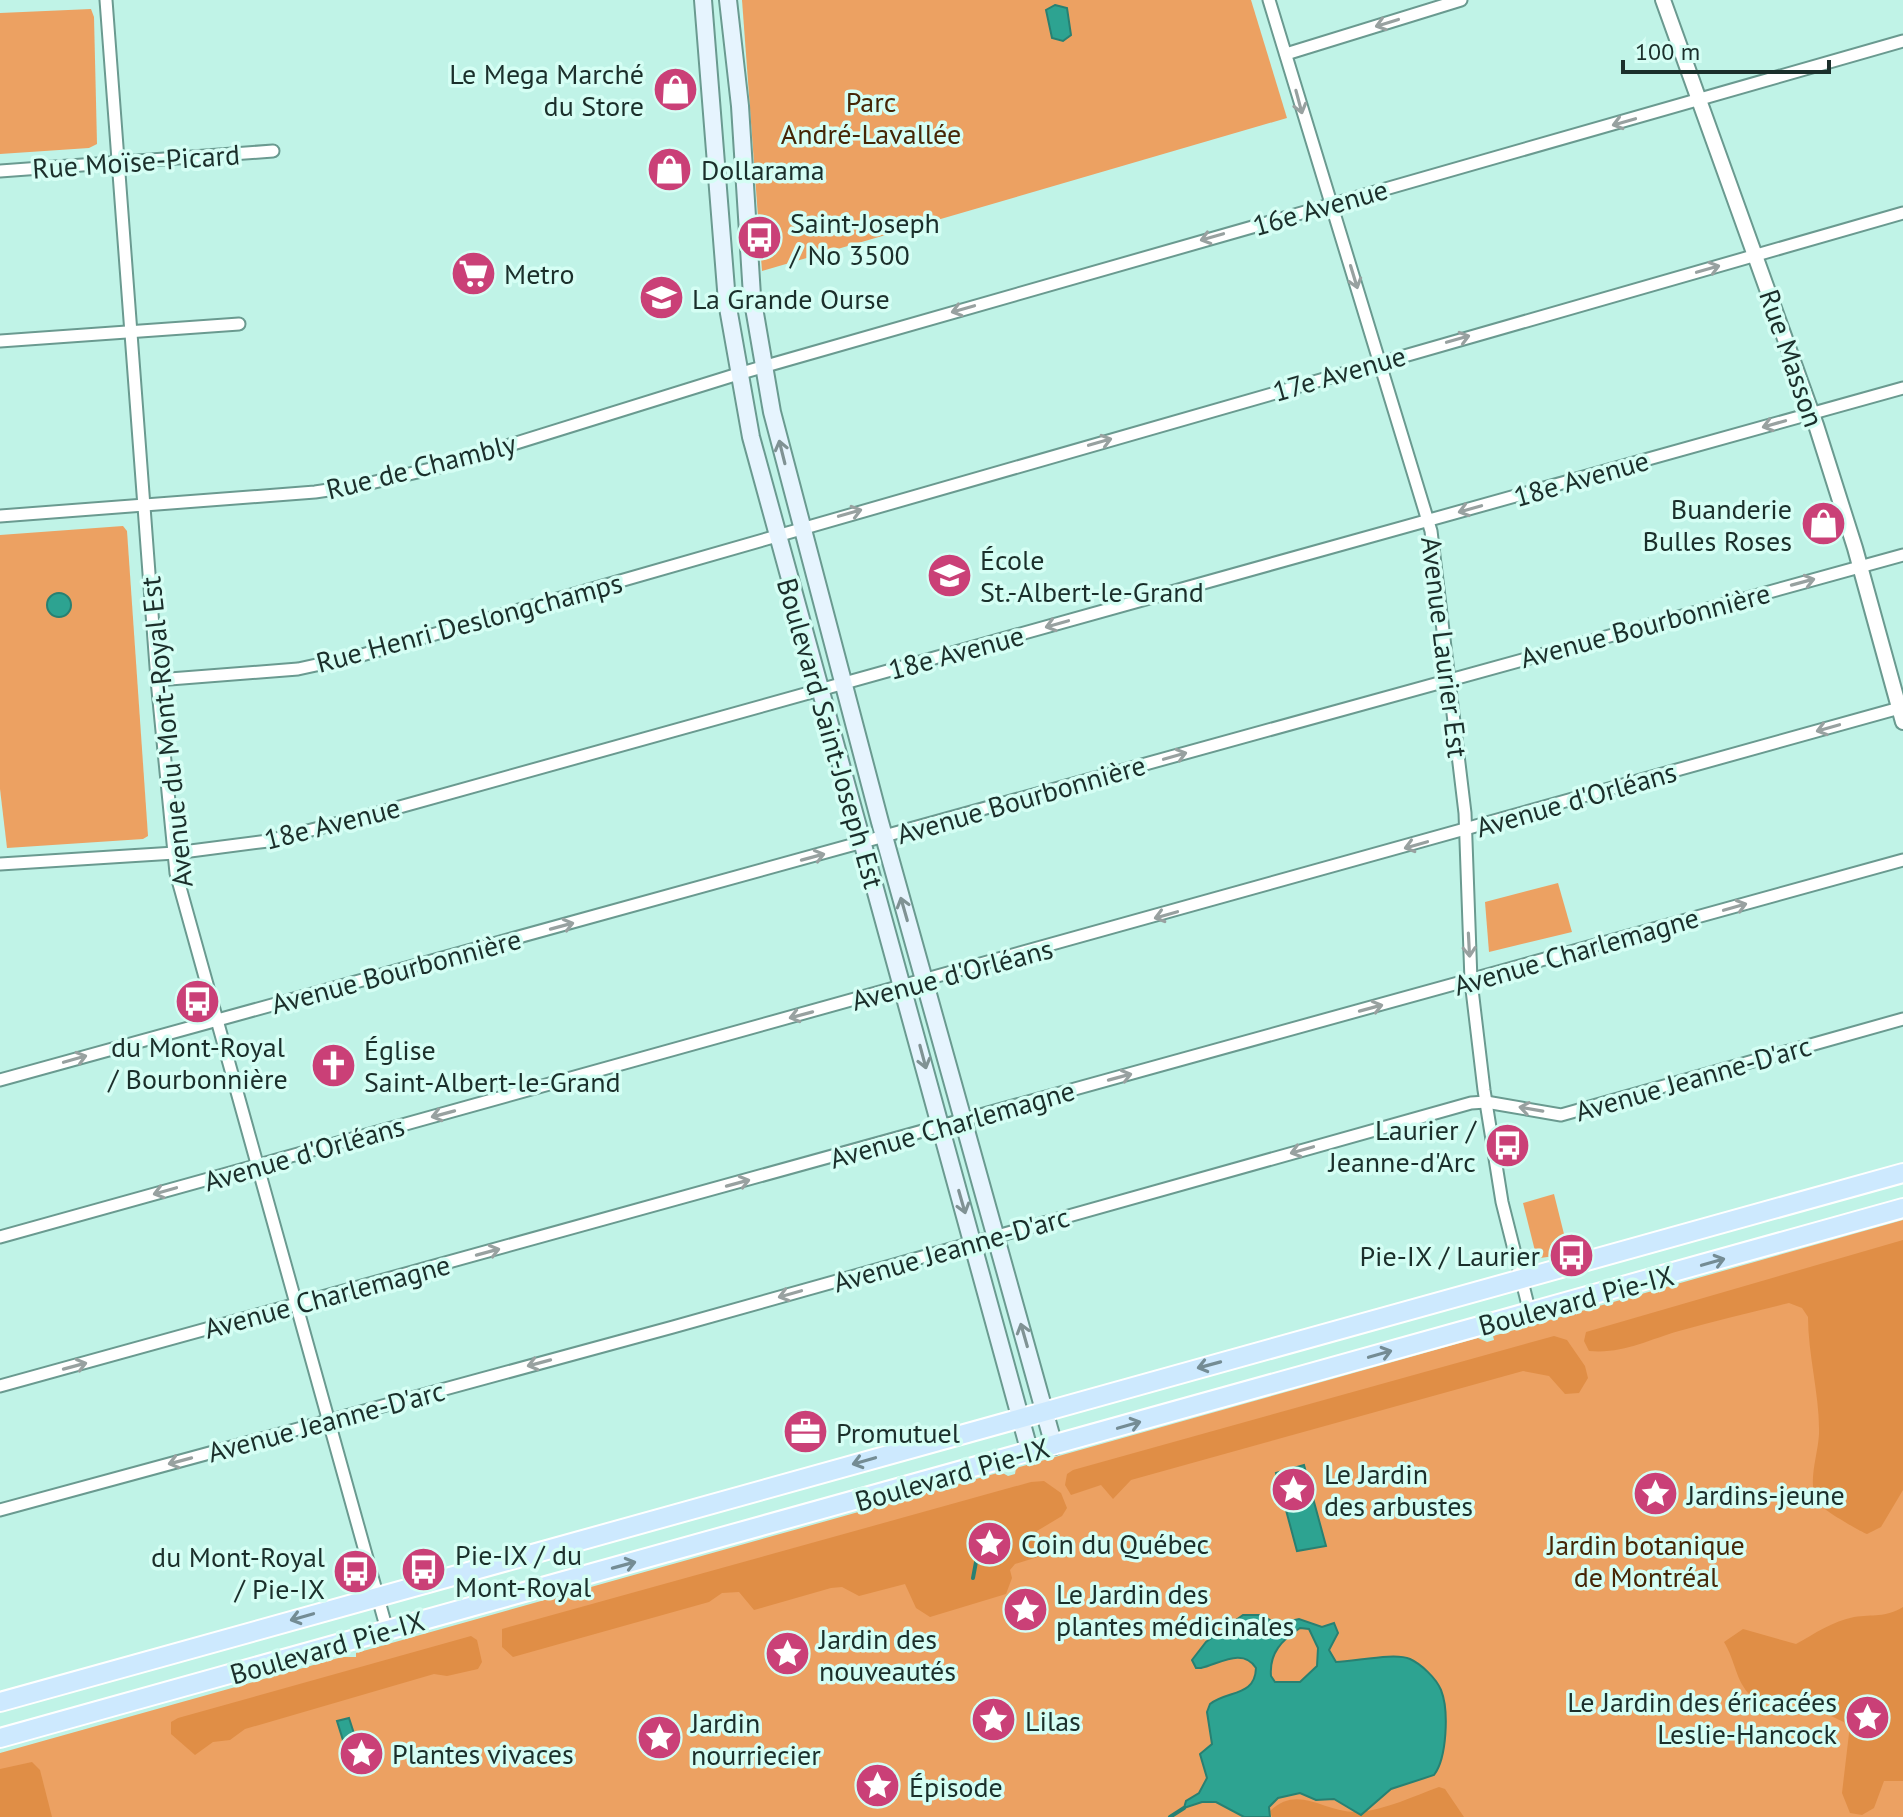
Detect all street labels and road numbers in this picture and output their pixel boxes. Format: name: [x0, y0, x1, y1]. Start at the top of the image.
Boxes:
street label: Rue Moïse-Picard: [31, 135, 241, 187]
street label: 16e Avenue: [1248, 170, 1392, 244]
street label: Rue Masson: [1751, 284, 1833, 432]
street label: 17e Avenue: [1268, 336, 1410, 410]
street label: Rue de Chambly: [322, 425, 520, 507]
street label: 18e Avenue: [1509, 441, 1653, 515]
street label: Avenue Laurier Est: [1413, 534, 1477, 760]
street label: Rue Henri Deslongchamps: [312, 563, 626, 681]
street label: Boulevard Saint-Joseph Est: [769, 573, 893, 893]
street label: Avenue du Mont-Royal Est: [131, 574, 201, 889]
street label: Avenue Bourbonnière: [1516, 574, 1774, 676]
street label: 18e Avenue: [884, 616, 1028, 688]
street label: Avenue Bourbonnière: [892, 746, 1150, 852]
street label: Avenue d'Orléans: [1471, 753, 1681, 845]
street label: 18e Avenue: [260, 788, 404, 858]
street label: Avenue Charlemagne: [1449, 898, 1703, 1004]
street label: Avenue Bourbonnière: [267, 920, 525, 1022]
street label: Avenue d'Orléans: [847, 929, 1057, 1019]
street label: Avenue Jeanne-D'arc: [1571, 1027, 1815, 1129]
street label: Avenue Charlemagne: [825, 1071, 1079, 1177]
street label: Avenue d'Orléans: [199, 1107, 409, 1199]
street label: Avenue Jeanne-D'arc: [829, 1198, 1073, 1300]
street label: Avenue Charlemagne: [200, 1245, 454, 1347]
street label: Boulevard Pie-IX: [1474, 1256, 1678, 1344]
street label: Avenue Jeanne-D'arc: [204, 1372, 448, 1470]
street label: Boulevard Pie-IX: [850, 1429, 1054, 1519]
street label: Boulevard Pie-IX: [225, 1602, 429, 1692]

